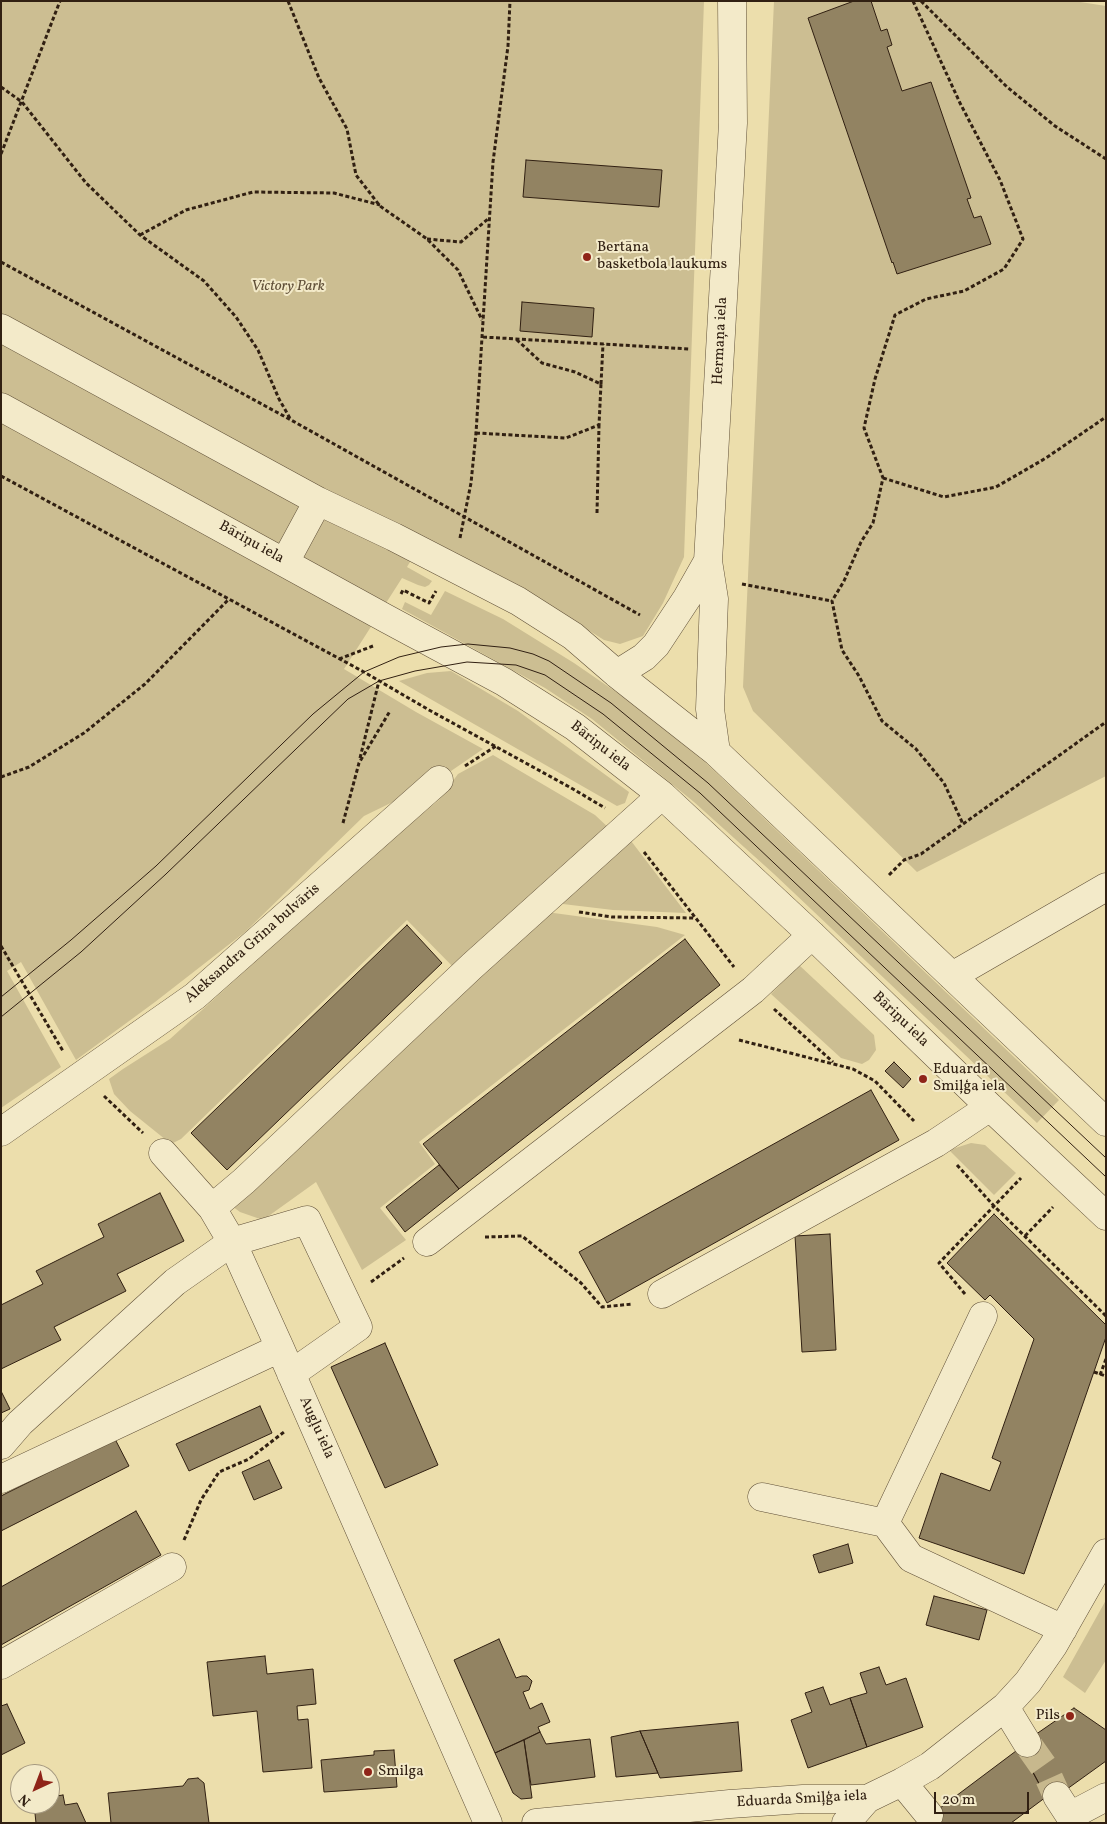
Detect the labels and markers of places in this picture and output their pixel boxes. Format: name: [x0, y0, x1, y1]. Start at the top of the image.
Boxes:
place label: Bertāna basketbola laukums: [597, 239, 727, 274]
marker: Bertāna basketbola laukums: [581, 251, 593, 263]
place label: Eduarda Smiļģa iela: [933, 1061, 1005, 1096]
marker: Eduarda Smiļģa iela: [917, 1073, 929, 1085]
place label: Pils: [1036, 1707, 1060, 1725]
marker: Pils: [1064, 1710, 1076, 1722]
place label: Smilga: [378, 1763, 424, 1781]
marker: Smilga: [362, 1766, 374, 1778]

